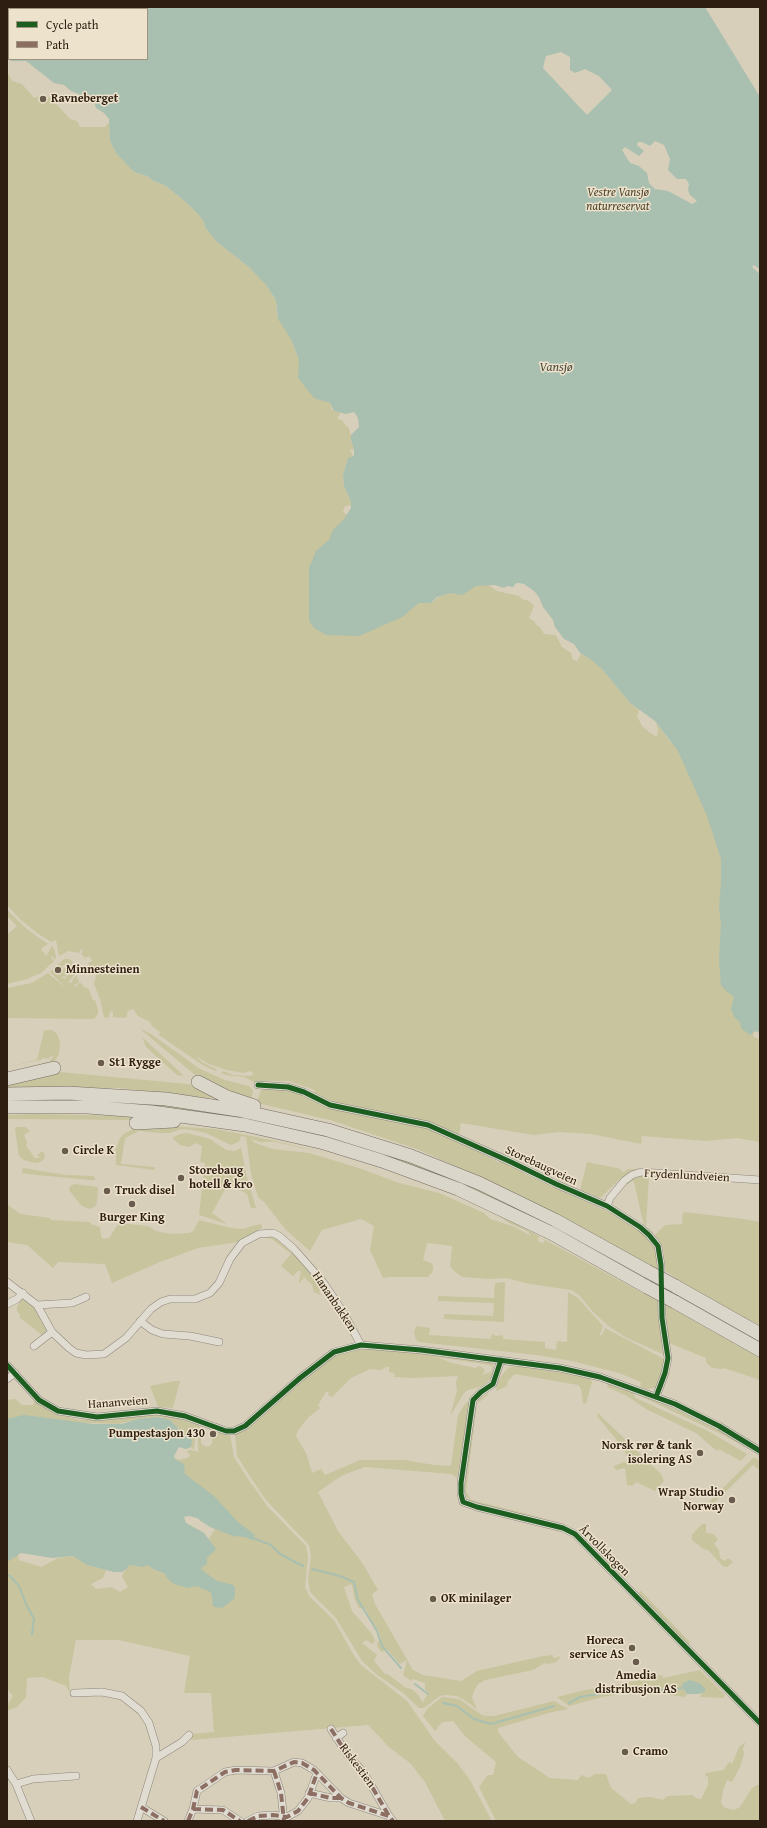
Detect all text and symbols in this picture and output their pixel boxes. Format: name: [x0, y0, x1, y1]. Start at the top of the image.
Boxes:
legend: [8, 8, 148, 60]
text: Cycle path: [46, 16, 98, 33]
text: Path: [46, 36, 69, 53]
place label: Ravneberget: [51, 92, 118, 106]
marker: Ravneberget: [38, 94, 48, 104]
park label: Vestre Vansjø naturreservat: [586, 186, 650, 214]
water label: Vansjø: [539, 360, 573, 376]
place label: Minnesteinen: [66, 963, 140, 977]
marker: Minnesteinen: [53, 965, 63, 975]
place label: St1 Rygge: [109, 1056, 161, 1070]
marker: St1 Rygge: [96, 1058, 106, 1068]
street label: Storebaugveien: [503, 1143, 579, 1189]
place label: Circle K: [73, 1144, 114, 1158]
marker: Circle K: [60, 1146, 70, 1156]
place label: Storebaug hotell & kro: [189, 1164, 253, 1192]
street label: Frydenlundveien: [644, 1167, 730, 1185]
marker: Storebaug hotell & kro: [176, 1173, 186, 1183]
place label: Truck disel: [115, 1184, 175, 1198]
marker: Truck disel: [102, 1186, 112, 1196]
marker: Burger King: [127, 1199, 137, 1209]
place label: Burger King: [100, 1211, 164, 1225]
street label: Hananbakken: [309, 1269, 359, 1335]
street label: Hananveien: [88, 1394, 148, 1412]
place label: Pumpestasjon 430: [109, 1427, 205, 1441]
marker: Pumpestasjon 430: [208, 1429, 218, 1439]
place label: Norsk rør & tank isolering AS: [602, 1439, 692, 1467]
marker: Norsk rør & tank isolering AS: [695, 1448, 705, 1458]
place label: Wrap Studio Norway: [658, 1486, 724, 1514]
marker: Wrap Studio Norway: [727, 1495, 737, 1505]
street label: Årvollskogen: [576, 1523, 632, 1579]
place label: OK minilager: [441, 1592, 511, 1606]
marker: OK minilager: [428, 1594, 438, 1604]
place label: Horeca service AS: [570, 1634, 624, 1662]
marker: Horeca service AS: [627, 1643, 637, 1653]
marker: Amedia distribusjon AS: [631, 1657, 641, 1667]
place label: Amedia distribusjon AS: [595, 1669, 677, 1697]
street label: Riskestien: [336, 1741, 378, 1791]
place label: Cramo: [633, 1745, 668, 1759]
marker: Cramo: [620, 1747, 630, 1757]

